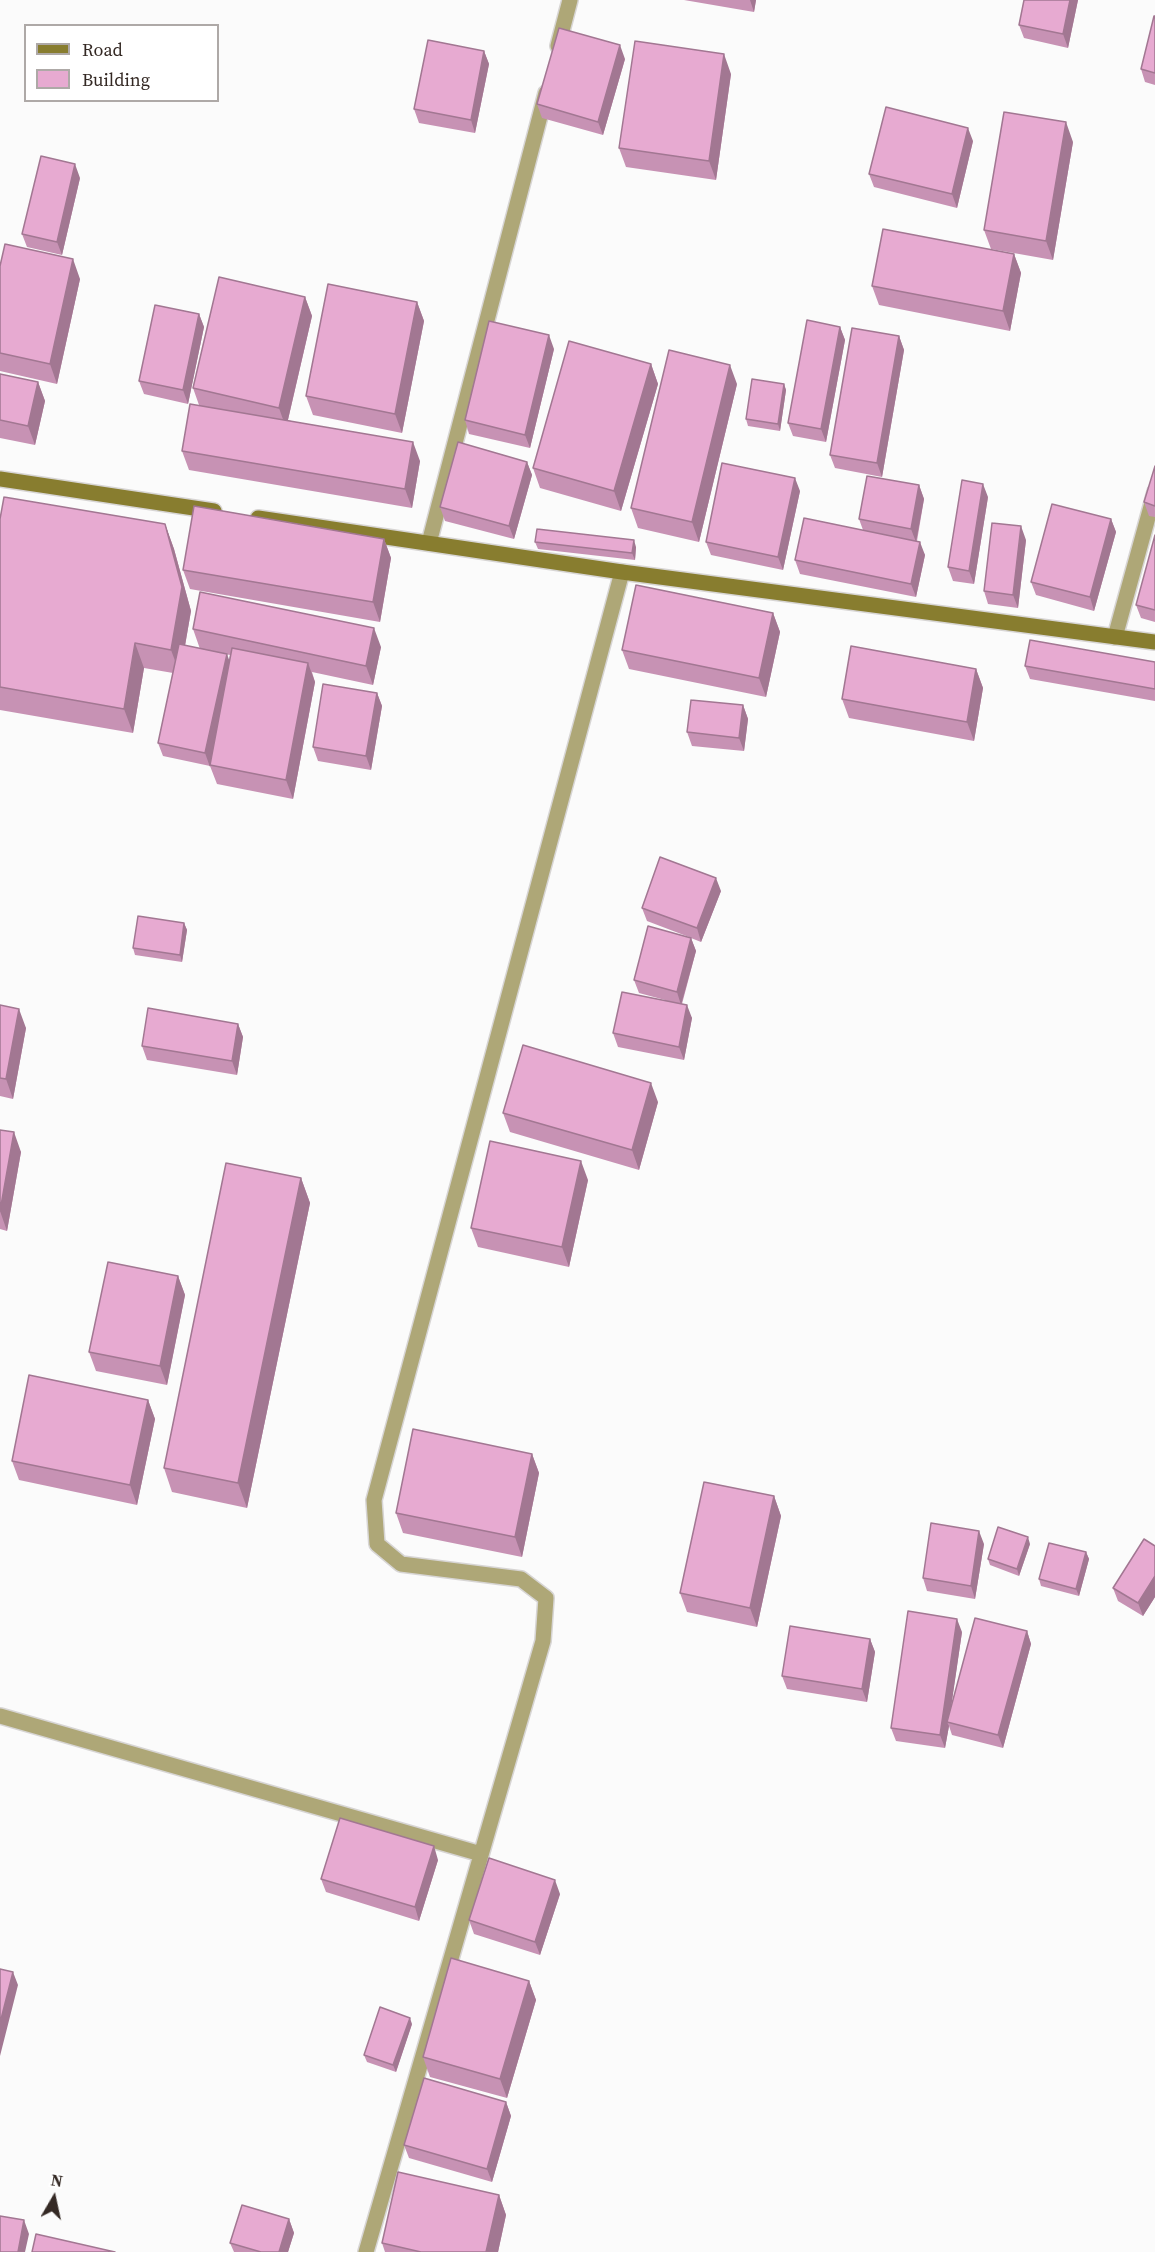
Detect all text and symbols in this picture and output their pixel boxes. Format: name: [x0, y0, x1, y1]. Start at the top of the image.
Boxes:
legend: [24, 24, 219, 102]
text: Road: [82, 37, 123, 62]
text: Building: [82, 67, 150, 92]
north arrow: [24, 2168, 84, 2228]
text: N: [49, 2168, 64, 2192]

